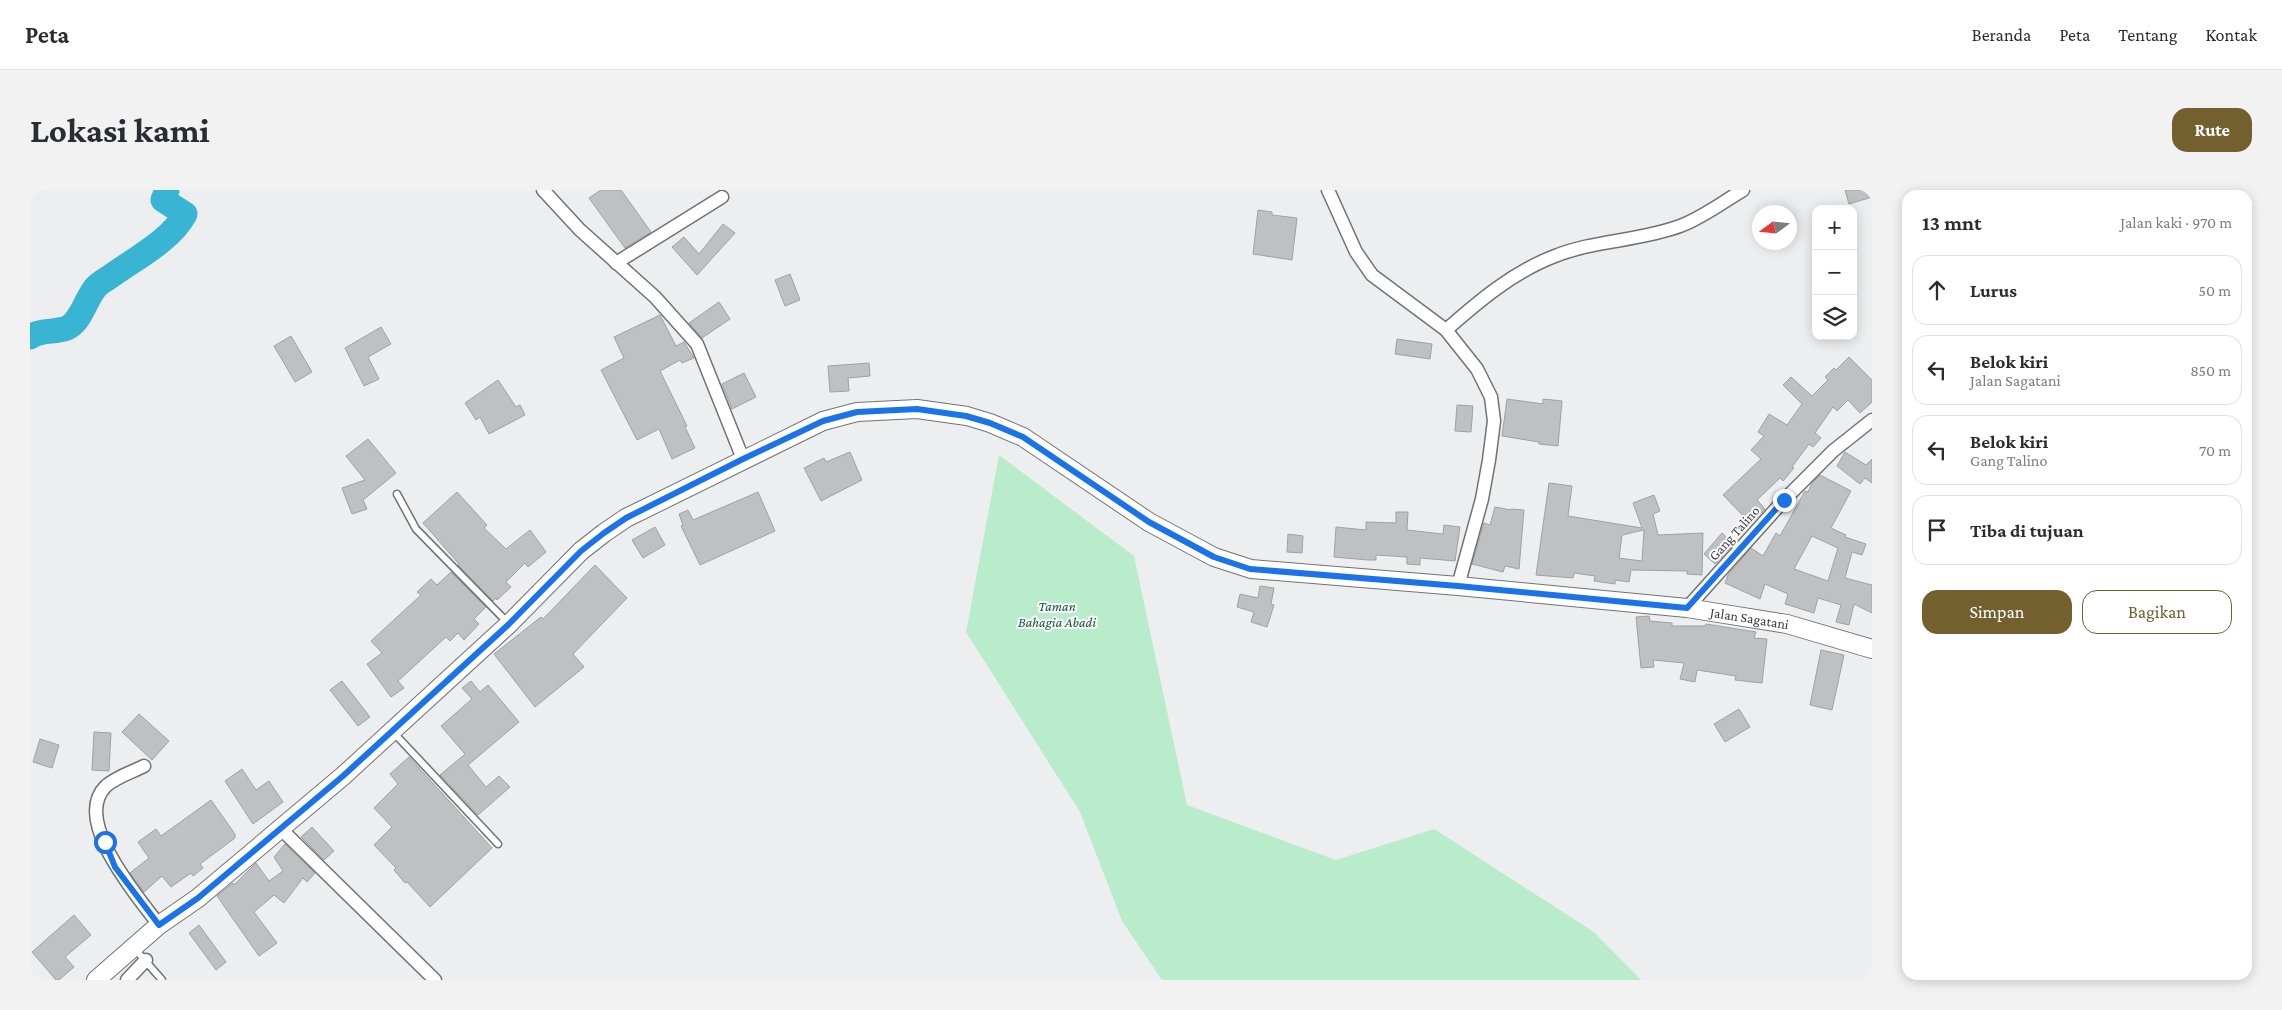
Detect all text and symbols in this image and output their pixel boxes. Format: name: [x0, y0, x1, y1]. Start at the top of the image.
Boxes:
text: Peta: [25, 21, 69, 48]
text: Beranda: [1972, 25, 2031, 45]
text: Peta: [2059, 25, 2090, 45]
text: Tentang: [2118, 25, 2177, 45]
text: Kontak: [2205, 25, 2257, 45]
button: Rute: [2172, 108, 2252, 152]
text: Lokasi kami: [30, 111, 210, 150]
north arrow: [1752, 205, 1797, 250]
map controls: [1812, 205, 1857, 340]
button: +: [1812, 205, 1857, 250]
text: 13 mnt: [1922, 211, 1982, 235]
text: Jalan kaki · 970 m: [2120, 214, 2232, 231]
button: −: [1812, 250, 1857, 295]
icon: ahead: [1923, 276, 1951, 304]
text: Lurus: [1970, 280, 2017, 301]
text: 50 m: [2199, 282, 2231, 299]
button: layers: [1812, 295, 1857, 340]
text: Belok kiri: [1970, 351, 2048, 372]
icon: left: [1923, 356, 1951, 384]
text: 850 m: [2190, 362, 2231, 379]
text: Jalan Sagatani: [1970, 372, 2061, 389]
text: Belok kiri: [1970, 431, 2048, 452]
icon: left: [1923, 436, 1951, 464]
text: 70 m: [2199, 442, 2231, 459]
text: Gang Talino: [1970, 452, 2047, 469]
route end: [1773, 489, 1796, 512]
street label: Gang Talino: [1705, 502, 1763, 564]
icon: arrive: [1923, 516, 1951, 544]
text: Tiba di tujuan: [1970, 520, 2084, 541]
button: Simpan: [1922, 590, 2072, 634]
button: Bagikan: [2082, 590, 2232, 634]
park label: Taman Bahagia Abadi: [1018, 598, 1096, 630]
street label: Jalan Sagatani: [1707, 604, 1790, 632]
route start: [94, 831, 117, 854]

